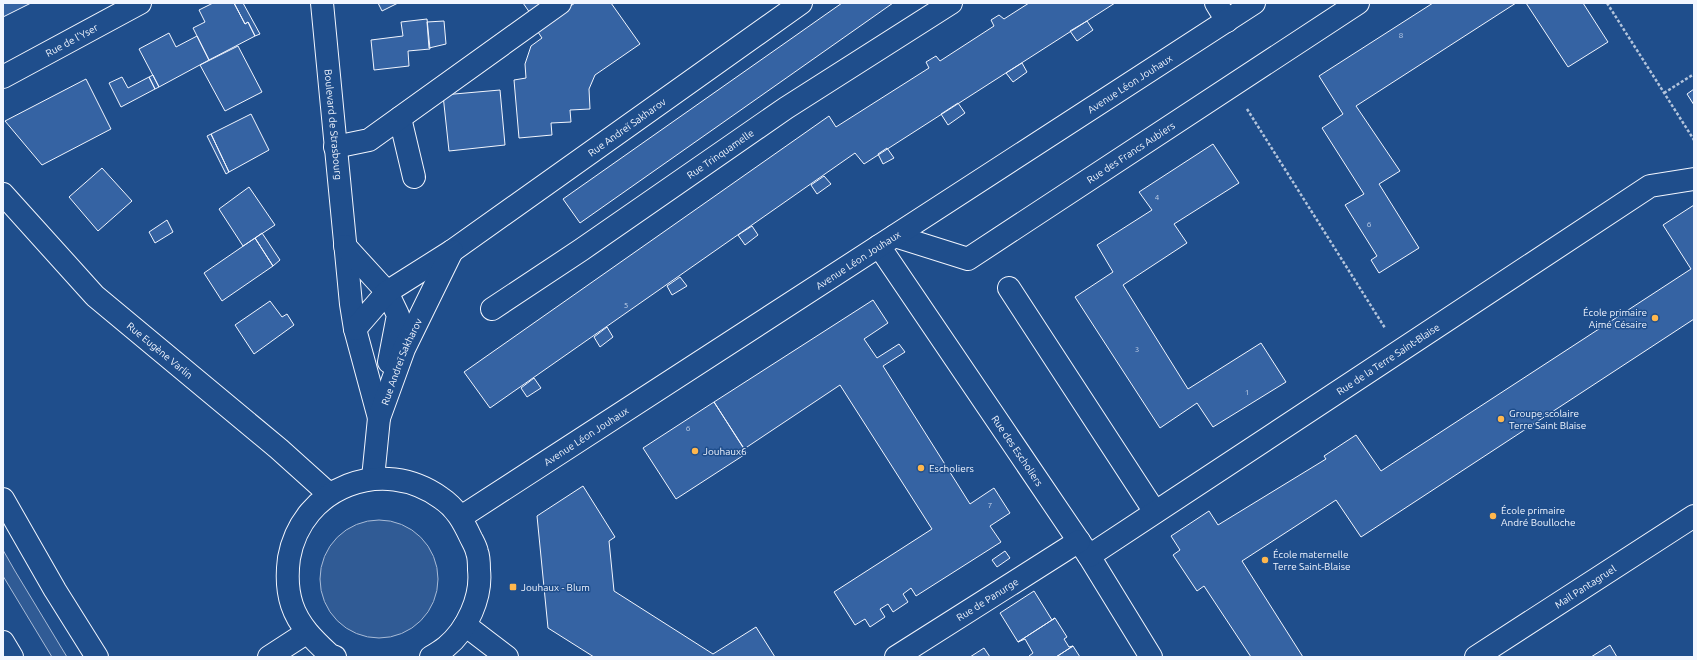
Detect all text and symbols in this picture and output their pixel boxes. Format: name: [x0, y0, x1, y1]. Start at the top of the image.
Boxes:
street label: Rue de l'Yser: [44, 21, 100, 59]
house number: 8: [1399, 31, 1404, 40]
street label: Avenue Léon Jouhaux: [1085, 52, 1174, 115]
street label: Boulevard de Strasbourg: [323, 69, 345, 180]
street label: Rue Andreï Sakharov: [586, 96, 668, 158]
street label: Rue des Francs Aubiers: [1084, 119, 1177, 185]
street label: Rue Trinquamelle: [685, 127, 756, 181]
house number: 4: [1155, 193, 1160, 202]
house number: 6: [1367, 220, 1372, 229]
street label: Avenue Léon Jouhaux: [814, 228, 902, 291]
house number: 5: [624, 301, 628, 310]
place label: École primaire Aimé Césaire: [1583, 306, 1647, 330]
marker: École primaire Aimé Césaire: [1650, 313, 1660, 323]
street label: Rue Andreï Sakharov: [379, 316, 424, 406]
street label: Rue Eugène Varlin: [125, 320, 195, 380]
street label: Rue de la Terre Saint-Blaise: [1334, 321, 1441, 397]
house number: 3: [1135, 345, 1139, 354]
house number: 1: [1245, 388, 1249, 397]
street label: Avenue Léon Jouhaux: [542, 405, 630, 467]
place label: Groupe scolaire Terre Saint Blaise: [1509, 408, 1586, 431]
street label: Rue des Escholiers: [990, 413, 1045, 488]
marker: Groupe scolaire Terre Saint Blaise: [1496, 414, 1506, 424]
house number: 6: [686, 424, 691, 433]
marker: Jouhaux6: [690, 446, 700, 456]
place label: Jouhaux6: [703, 446, 747, 457]
marker: Escholiers: [916, 463, 926, 473]
place label: Escholiers: [929, 463, 974, 474]
house number: 7: [988, 501, 992, 510]
place label: École primaire André Boulloche: [1501, 504, 1576, 528]
marker: École primaire André Boulloche: [1488, 511, 1498, 521]
place label: École maternelle Terre Saint-Blaise: [1273, 548, 1351, 572]
marker: École maternelle Terre Saint-Blaise: [1260, 555, 1270, 565]
street label: Mail Pantagruel: [1553, 562, 1618, 610]
street label: Rue de Panurge: [954, 576, 1020, 623]
marker: Jouhaux - Blum: [508, 582, 518, 592]
place label: Jouhaux - Blum: [521, 582, 590, 593]

